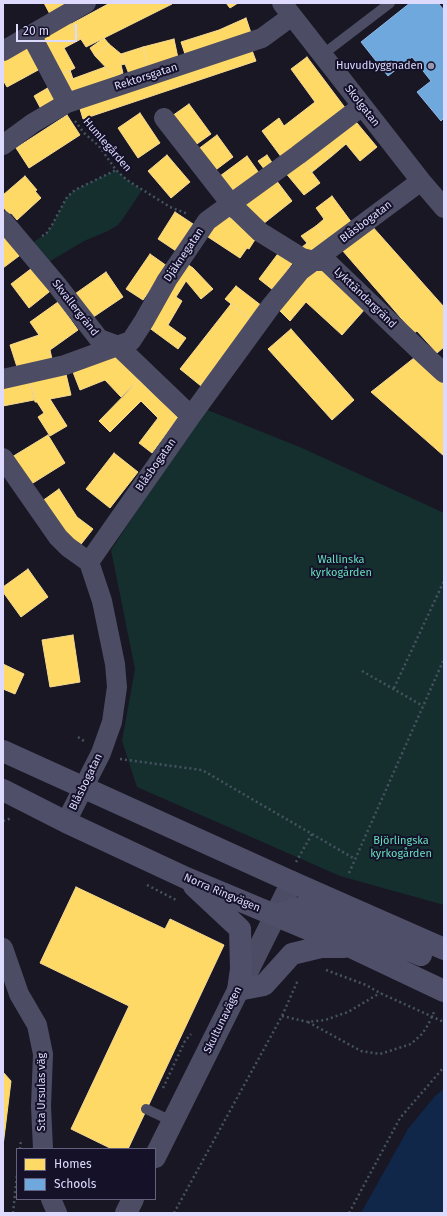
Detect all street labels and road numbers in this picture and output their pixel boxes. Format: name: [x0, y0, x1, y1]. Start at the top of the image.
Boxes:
street label: Rektorsgatan: [113, 61, 179, 93]
street label: Skolgatan: [342, 83, 382, 129]
street label: Humlegården: [80, 115, 134, 175]
street label: Blåsbogatan: [337, 198, 395, 246]
street label: Djäknegatan: [161, 226, 207, 284]
street label: Lykttändargränd: [331, 265, 399, 331]
street label: Skvallergränd: [49, 277, 101, 339]
street label: Blåsbogatan: [133, 436, 179, 494]
street label: Blåsbogatan: [67, 751, 105, 813]
street label: Norra Ringvägen: [182, 871, 262, 915]
street label: Skultunavägen: [201, 984, 245, 1056]
street label: S:ta Ursulas väg: [35, 1053, 49, 1131]

